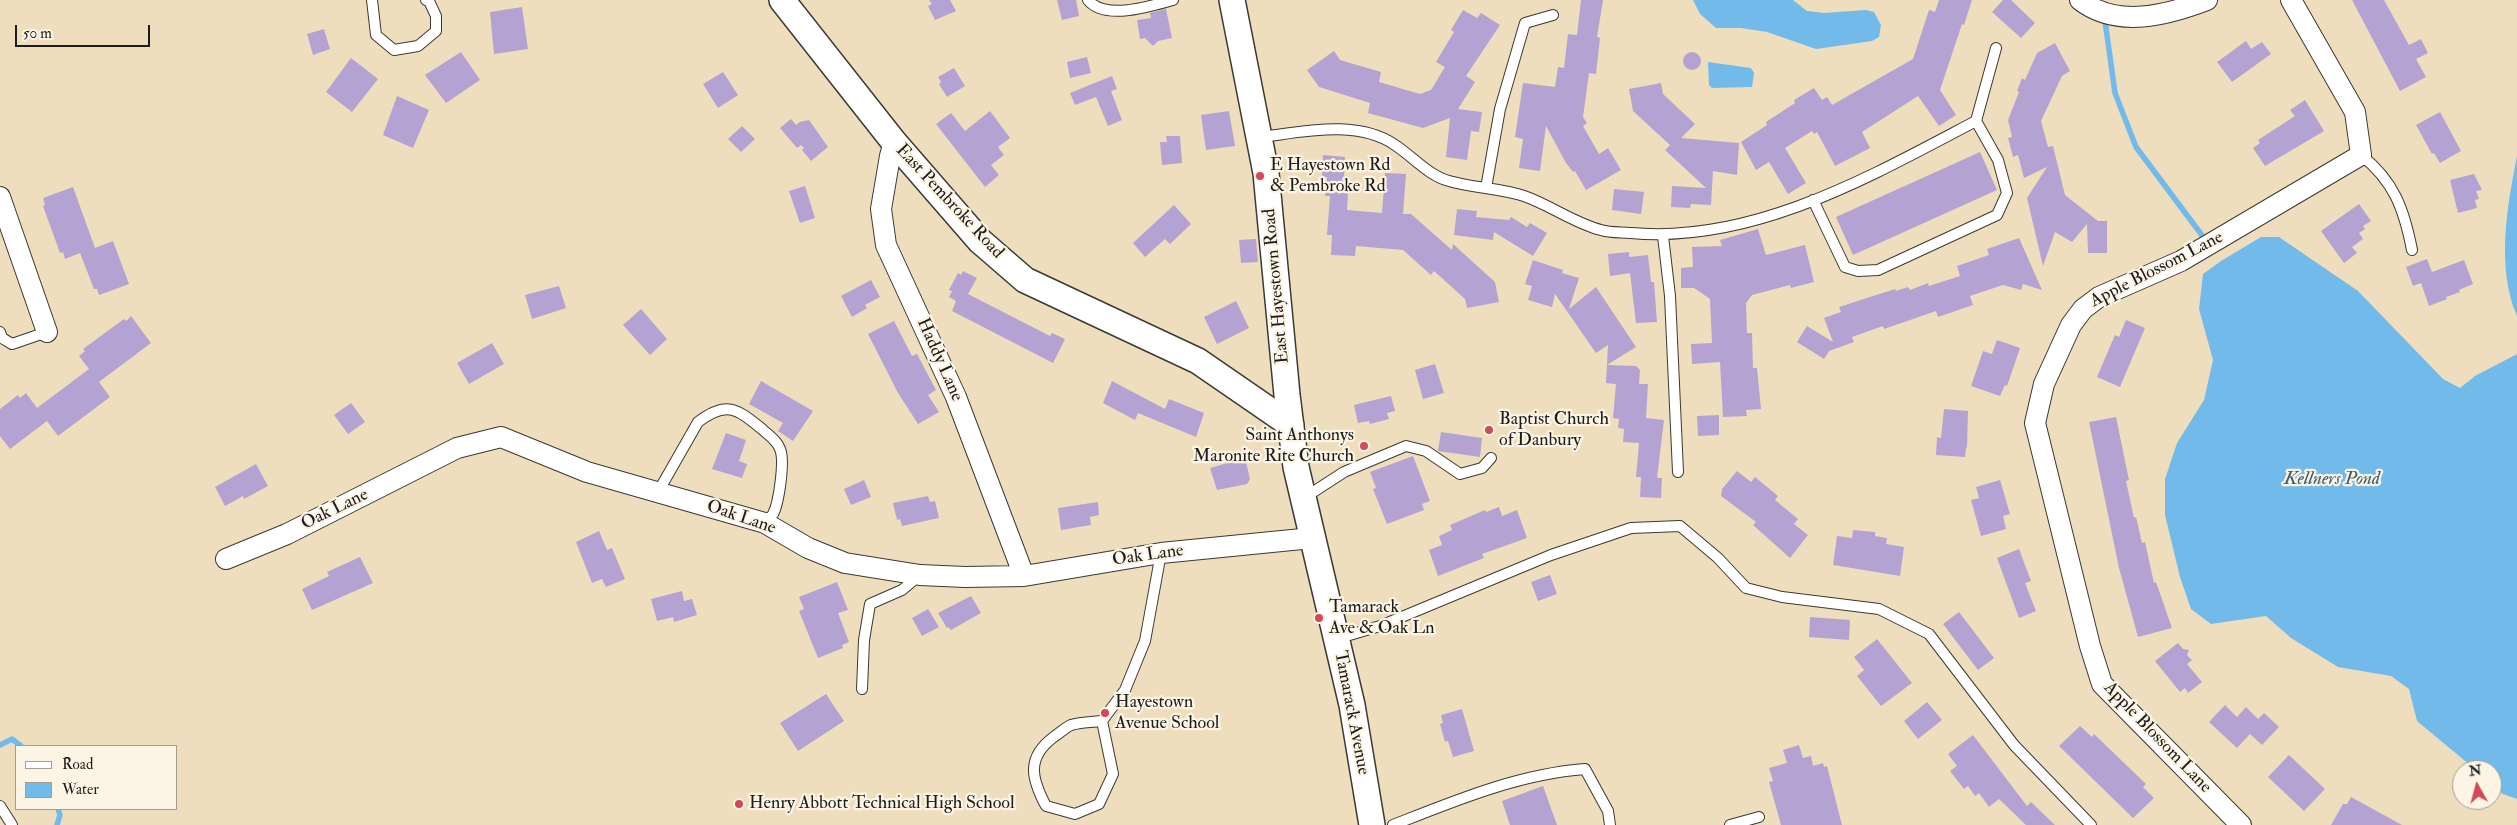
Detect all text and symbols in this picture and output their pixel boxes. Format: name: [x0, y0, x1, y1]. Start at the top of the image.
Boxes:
scale bar: [18, 15, 152, 47]
text: 50 m: [23, 24, 52, 43]
street label: East Pembroke Road: [890, 140, 1008, 264]
place label: E Hayestown Rd & Pembroke Rd: [1270, 155, 1390, 198]
marker: E Hayestown Rd & Pembroke Rd: [1254, 170, 1266, 182]
street label: East Hayestown Road: [1259, 207, 1295, 365]
street label: Apple Blossom Lane: [2087, 227, 2227, 313]
street label: Haddy Lane: [911, 315, 967, 405]
place label: Baptist Church of Danbury: [1499, 409, 1609, 452]
marker: Baptist Church of Danbury: [1483, 424, 1495, 436]
place label: Saint Anthonys Maronite Rite Church: [1193, 425, 1354, 468]
marker: Saint Anthonys Maronite Rite Church: [1358, 440, 1370, 452]
water label: Kellners Pond: [2284, 469, 2380, 491]
street label: Oak Lane: [298, 485, 372, 535]
street label: Oak Lane: [704, 496, 778, 540]
street label: Oak Lane: [1111, 540, 1185, 572]
place label: Tamarack Ave & Oak Ln: [1329, 597, 1435, 640]
marker: Tamarack Ave & Oak Ln: [1313, 612, 1325, 624]
street label: Tamarack Avenue: [1328, 649, 1374, 777]
street label: Apple Blossom Lane: [2098, 678, 2216, 798]
place label: Hayestown Avenue School: [1115, 692, 1219, 734]
marker: Hayestown Avenue School: [1099, 707, 1111, 719]
legend: [15, 745, 178, 810]
text: Road: [62, 755, 93, 774]
north arrow: [2452, 760, 2502, 810]
text: N: [2468, 761, 2482, 780]
text: Water: [62, 780, 99, 799]
place label: Henry Abbott Technical High School: [749, 793, 1015, 815]
marker: Henry Abbott Technical High School: [733, 798, 745, 810]

